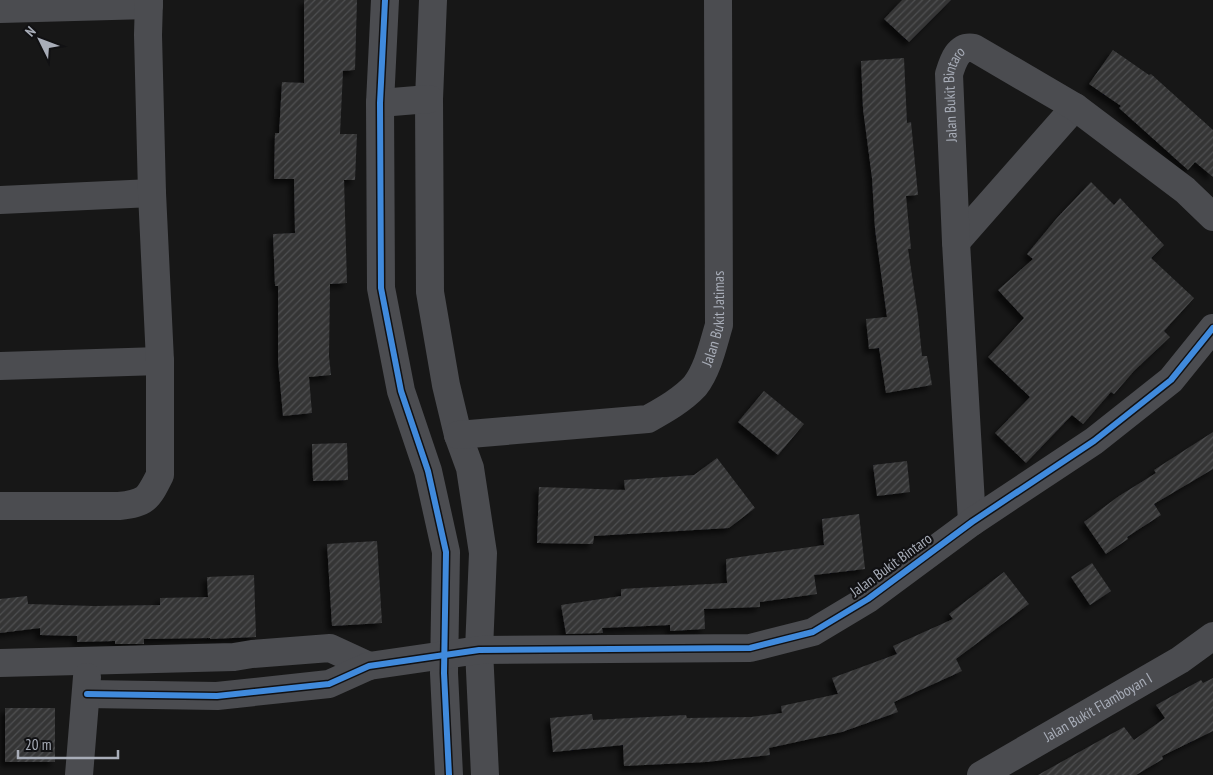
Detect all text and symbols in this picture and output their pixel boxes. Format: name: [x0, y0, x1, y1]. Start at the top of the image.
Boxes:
north arrow: [15, 15, 65, 65]
text: N: [21, 22, 40, 40]
street label: Jalan Bukit Bintaro: [939, 42, 969, 143]
street label: Jalan Bukit Jatimas: [697, 271, 728, 370]
street label: Jalan Bukit Bintaro: [845, 529, 935, 601]
street label: Jalan Bukit Flamboyan I: [1039, 668, 1155, 746]
scale bar: [18, 728, 118, 760]
text: 20 m: [25, 735, 51, 754]

